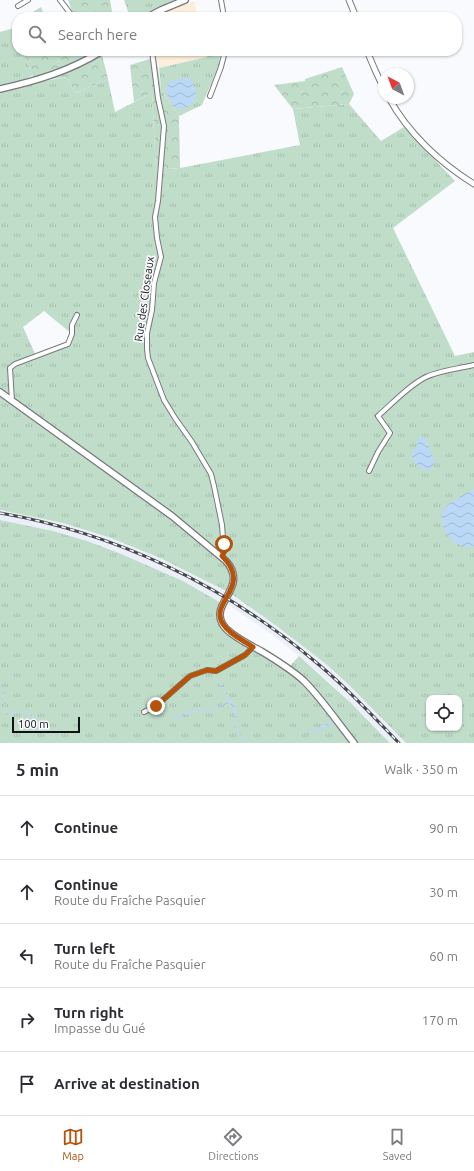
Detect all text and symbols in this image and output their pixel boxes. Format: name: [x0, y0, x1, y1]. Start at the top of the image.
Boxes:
search box: [12, 12, 462, 56]
icon: search: [26, 23, 48, 45]
text: Search here: [58, 26, 137, 43]
north arrow: [378, 68, 414, 104]
street label: Rue des Closeaux: [132, 255, 156, 342]
route start: [215, 535, 233, 553]
map controls: [426, 695, 462, 731]
button: locate: [426, 695, 462, 731]
route end: [147, 697, 165, 715]
scale bar: [12, 715, 80, 734]
text: 100 m: [18, 718, 49, 730]
text: 5 min: [16, 760, 59, 779]
text: Walk · 350 m: [384, 762, 458, 776]
icon: ahead: [16, 817, 38, 839]
text: Continue: [54, 819, 118, 836]
text: 90 m: [429, 821, 458, 835]
text: Continue: [54, 876, 118, 893]
icon: ahead: [16, 881, 38, 903]
text: 30 m: [429, 885, 458, 899]
text: Route du Fraîche Pasquier: [54, 893, 206, 907]
text: Turn left: [54, 940, 115, 957]
icon: left: [16, 945, 38, 967]
text: 60 m: [429, 949, 458, 963]
text: Route du Fraîche Pasquier: [54, 957, 206, 971]
text: Turn right: [54, 1004, 124, 1021]
icon: right: [16, 1009, 38, 1031]
text: 170 m: [422, 1013, 458, 1027]
text: Impasse du Gué: [54, 1021, 146, 1035]
icon: arrive: [16, 1073, 38, 1095]
text: Arrive at destination: [54, 1075, 200, 1092]
tab: Map: [62, 1126, 84, 1162]
tab: Directions: [208, 1126, 258, 1162]
tab: Saved: [383, 1126, 412, 1162]

